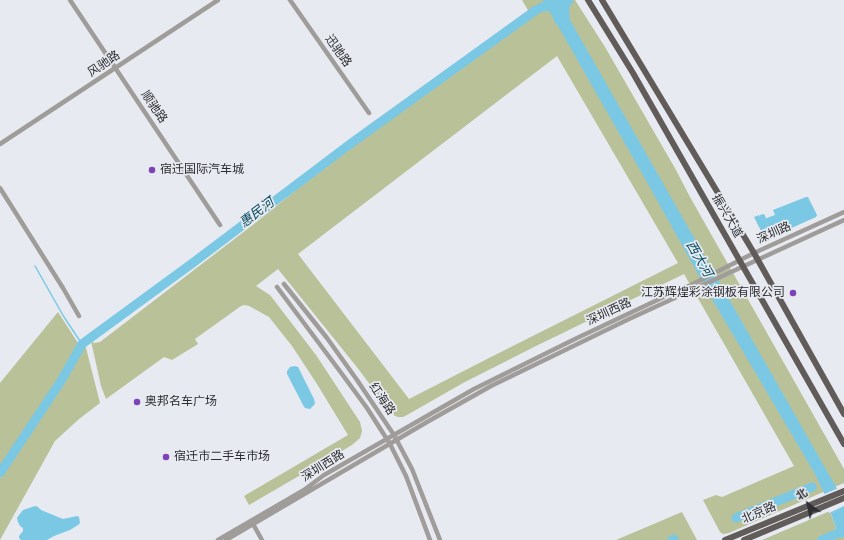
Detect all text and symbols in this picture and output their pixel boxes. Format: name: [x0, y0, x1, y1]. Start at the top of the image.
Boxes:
street label: 迅驰路: [322, 32, 354, 70]
street label: 风驰路: [85, 48, 123, 80]
street label: 顺驰路: [138, 88, 170, 126]
place label: 宿迁国际汽车城: [160, 163, 244, 177]
marker: 宿迁国际汽车城: [147, 165, 157, 175]
street label: 振兴大道: [709, 192, 745, 240]
water label: 惠民河: [237, 195, 277, 231]
street label: 深圳路: [755, 219, 793, 247]
water label: 西大河: [682, 238, 716, 280]
place label: 江苏辉煌彩涂钢板有限公司: [641, 286, 785, 300]
marker: 江苏辉煌彩涂钢板有限公司: [788, 288, 798, 298]
street label: 深圳西路: [584, 295, 634, 329]
street label: 红海路: [366, 380, 398, 418]
place label: 奥邦名车广场: [145, 395, 217, 409]
marker: 奥邦名车广场: [132, 397, 142, 407]
street label: 深圳西路: [299, 447, 347, 485]
place label: 宿迁市二手车市场: [174, 450, 270, 464]
marker: 宿迁市二手车市场: [161, 452, 171, 462]
north arrow: [788, 484, 828, 524]
text: 北: [793, 485, 810, 503]
street label: 北京路: [740, 499, 778, 527]

